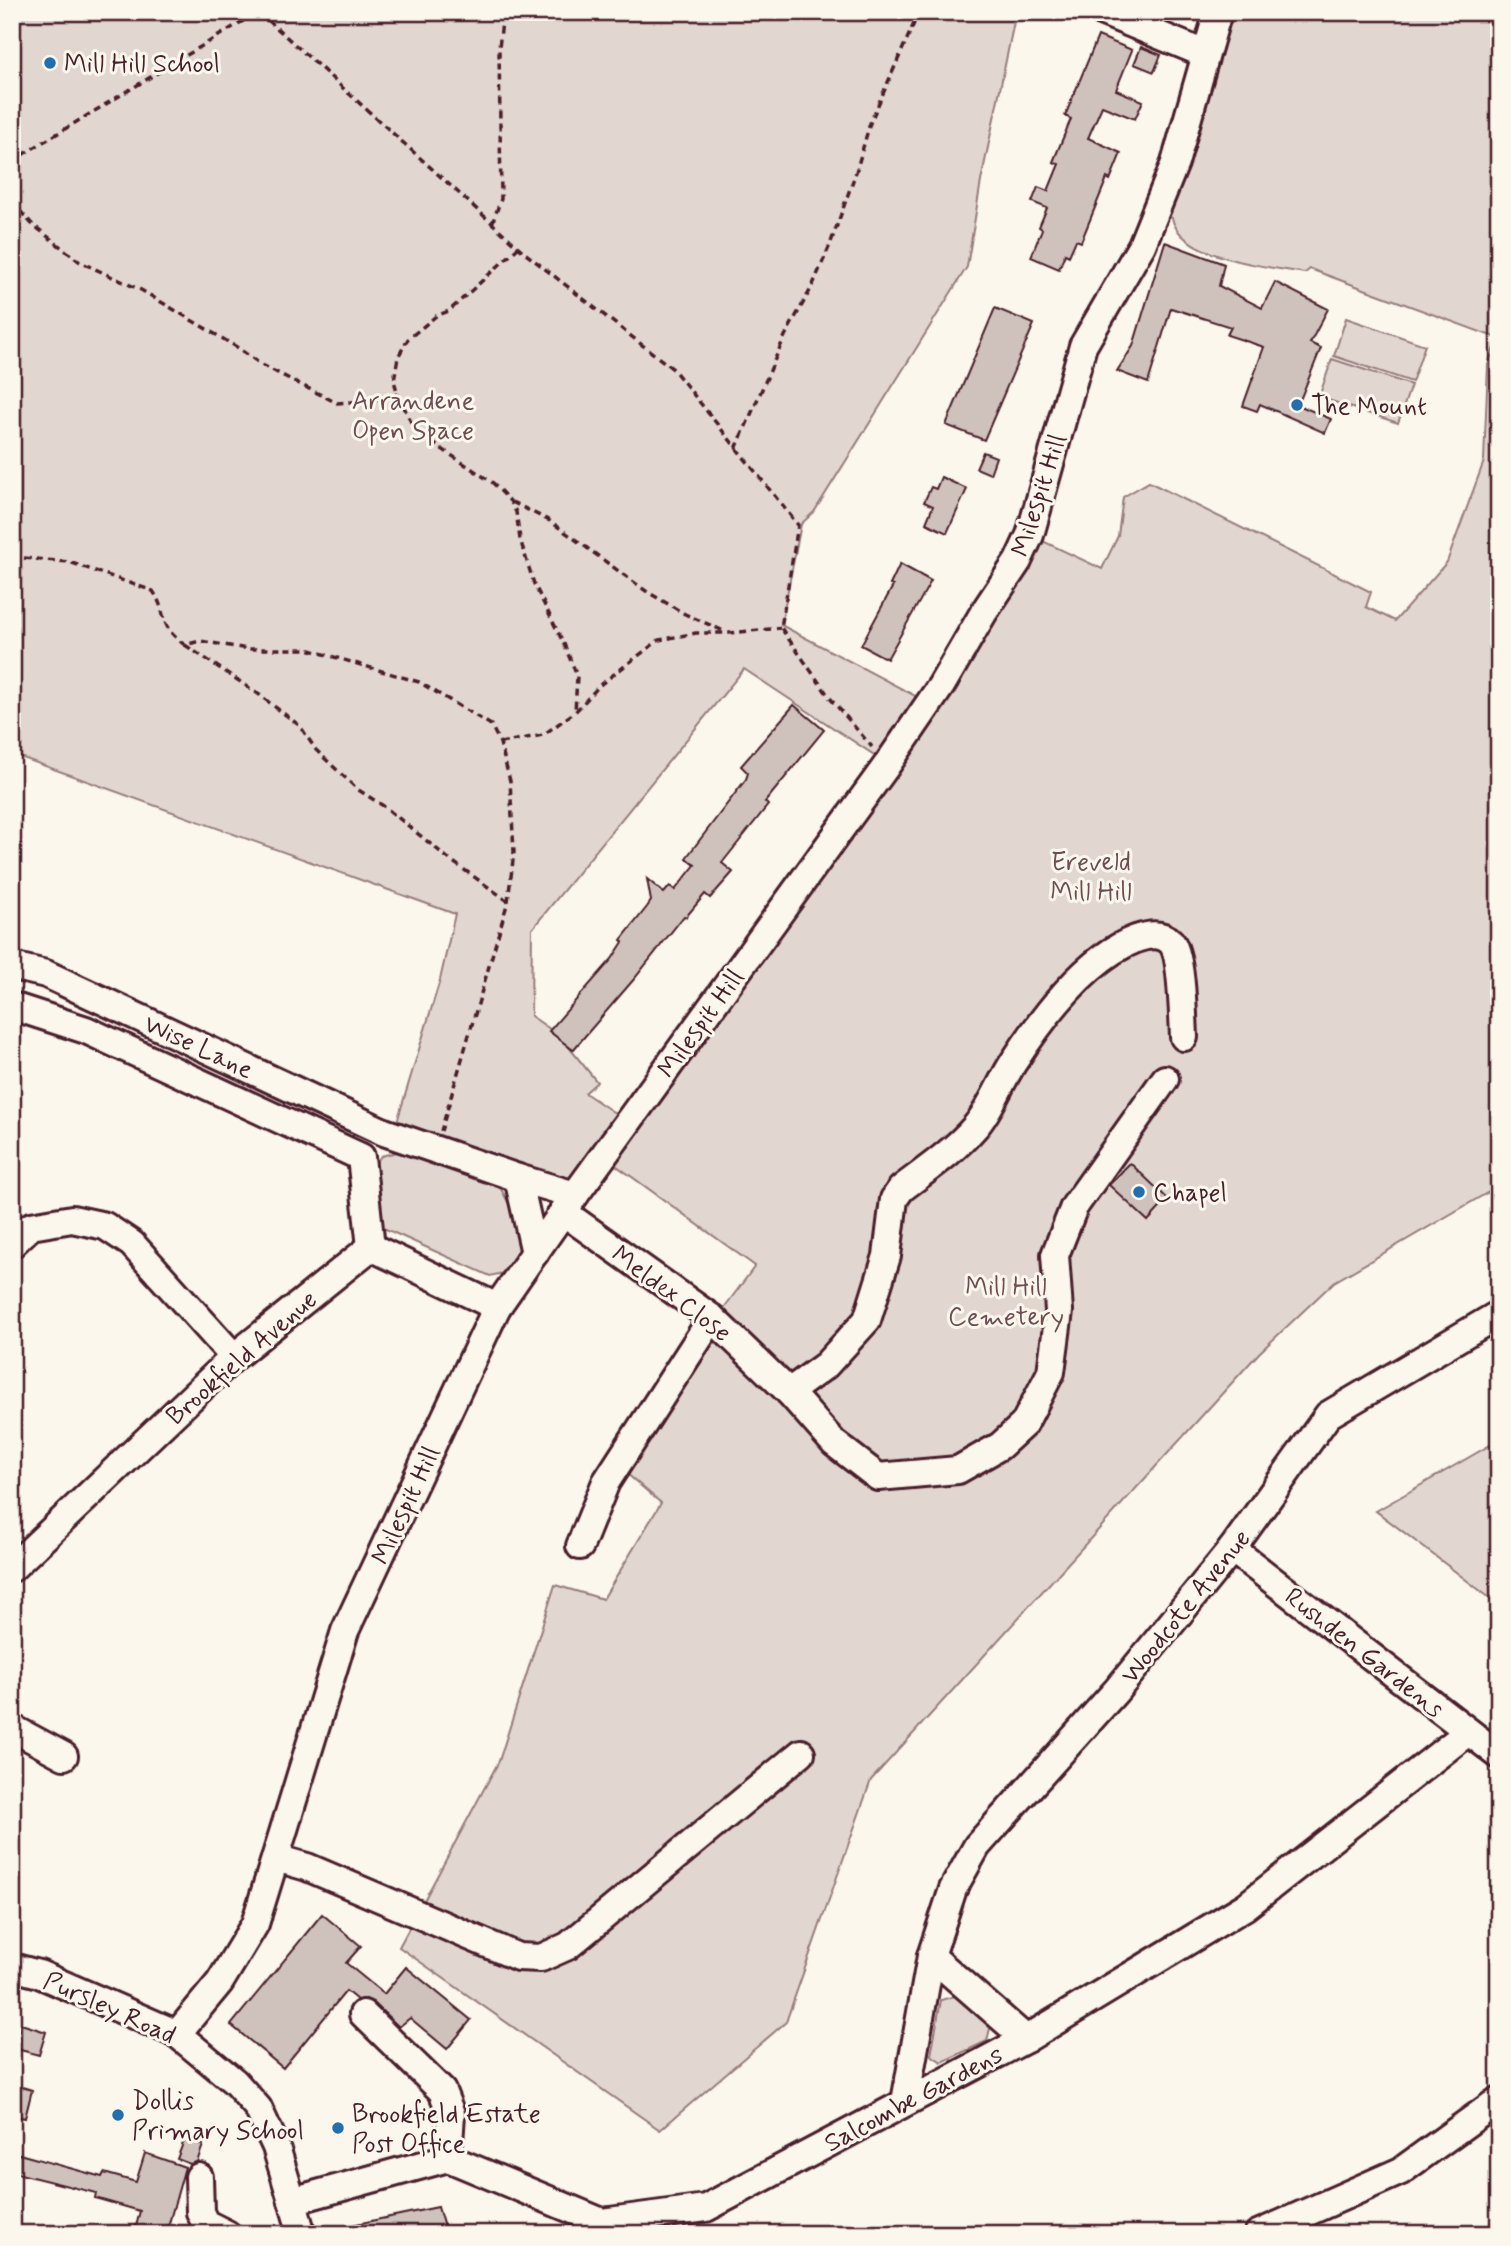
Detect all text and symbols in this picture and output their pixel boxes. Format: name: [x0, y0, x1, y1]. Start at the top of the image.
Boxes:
place label: Mill Hill School: [64, 48, 220, 82]
marker: Mill Hill School: [42, 55, 58, 71]
park label: Arrandene Open Space: [352, 385, 474, 449]
place label: The Mount: [1311, 390, 1427, 424]
marker: The Mount: [1289, 397, 1305, 413]
street label: Milespit Hill: [1004, 430, 1076, 561]
park label: Ereveld Mill Hill: [1050, 846, 1132, 910]
street label: Milespit Hill: [651, 963, 753, 1086]
street label: Wise Lane: [138, 1008, 258, 1088]
place label: Chapel: [1153, 1177, 1227, 1211]
marker: Chapel: [1131, 1184, 1147, 1200]
street label: Meldex Close: [604, 1238, 738, 1351]
park label: Mill Hill Cemetery: [948, 1271, 1064, 1335]
street label: Brookfield Avenue: [160, 1283, 325, 1434]
street label: Milespit Hill: [365, 1441, 449, 1571]
street label: Woodcote Avenue: [1114, 1523, 1259, 1691]
street label: Rushden Gardens: [1277, 1581, 1450, 1726]
street label: Pursley Road: [38, 1965, 181, 2053]
street label: Salcombe Gardens: [819, 2038, 1009, 2161]
place label: Dollis Primary School: [132, 2085, 304, 2149]
place label: Brookfield Estate Post Office: [352, 2098, 541, 2162]
marker: Dollis Primary School: [110, 2107, 126, 2123]
marker: Brookfield Estate Post Office: [330, 2120, 346, 2136]

